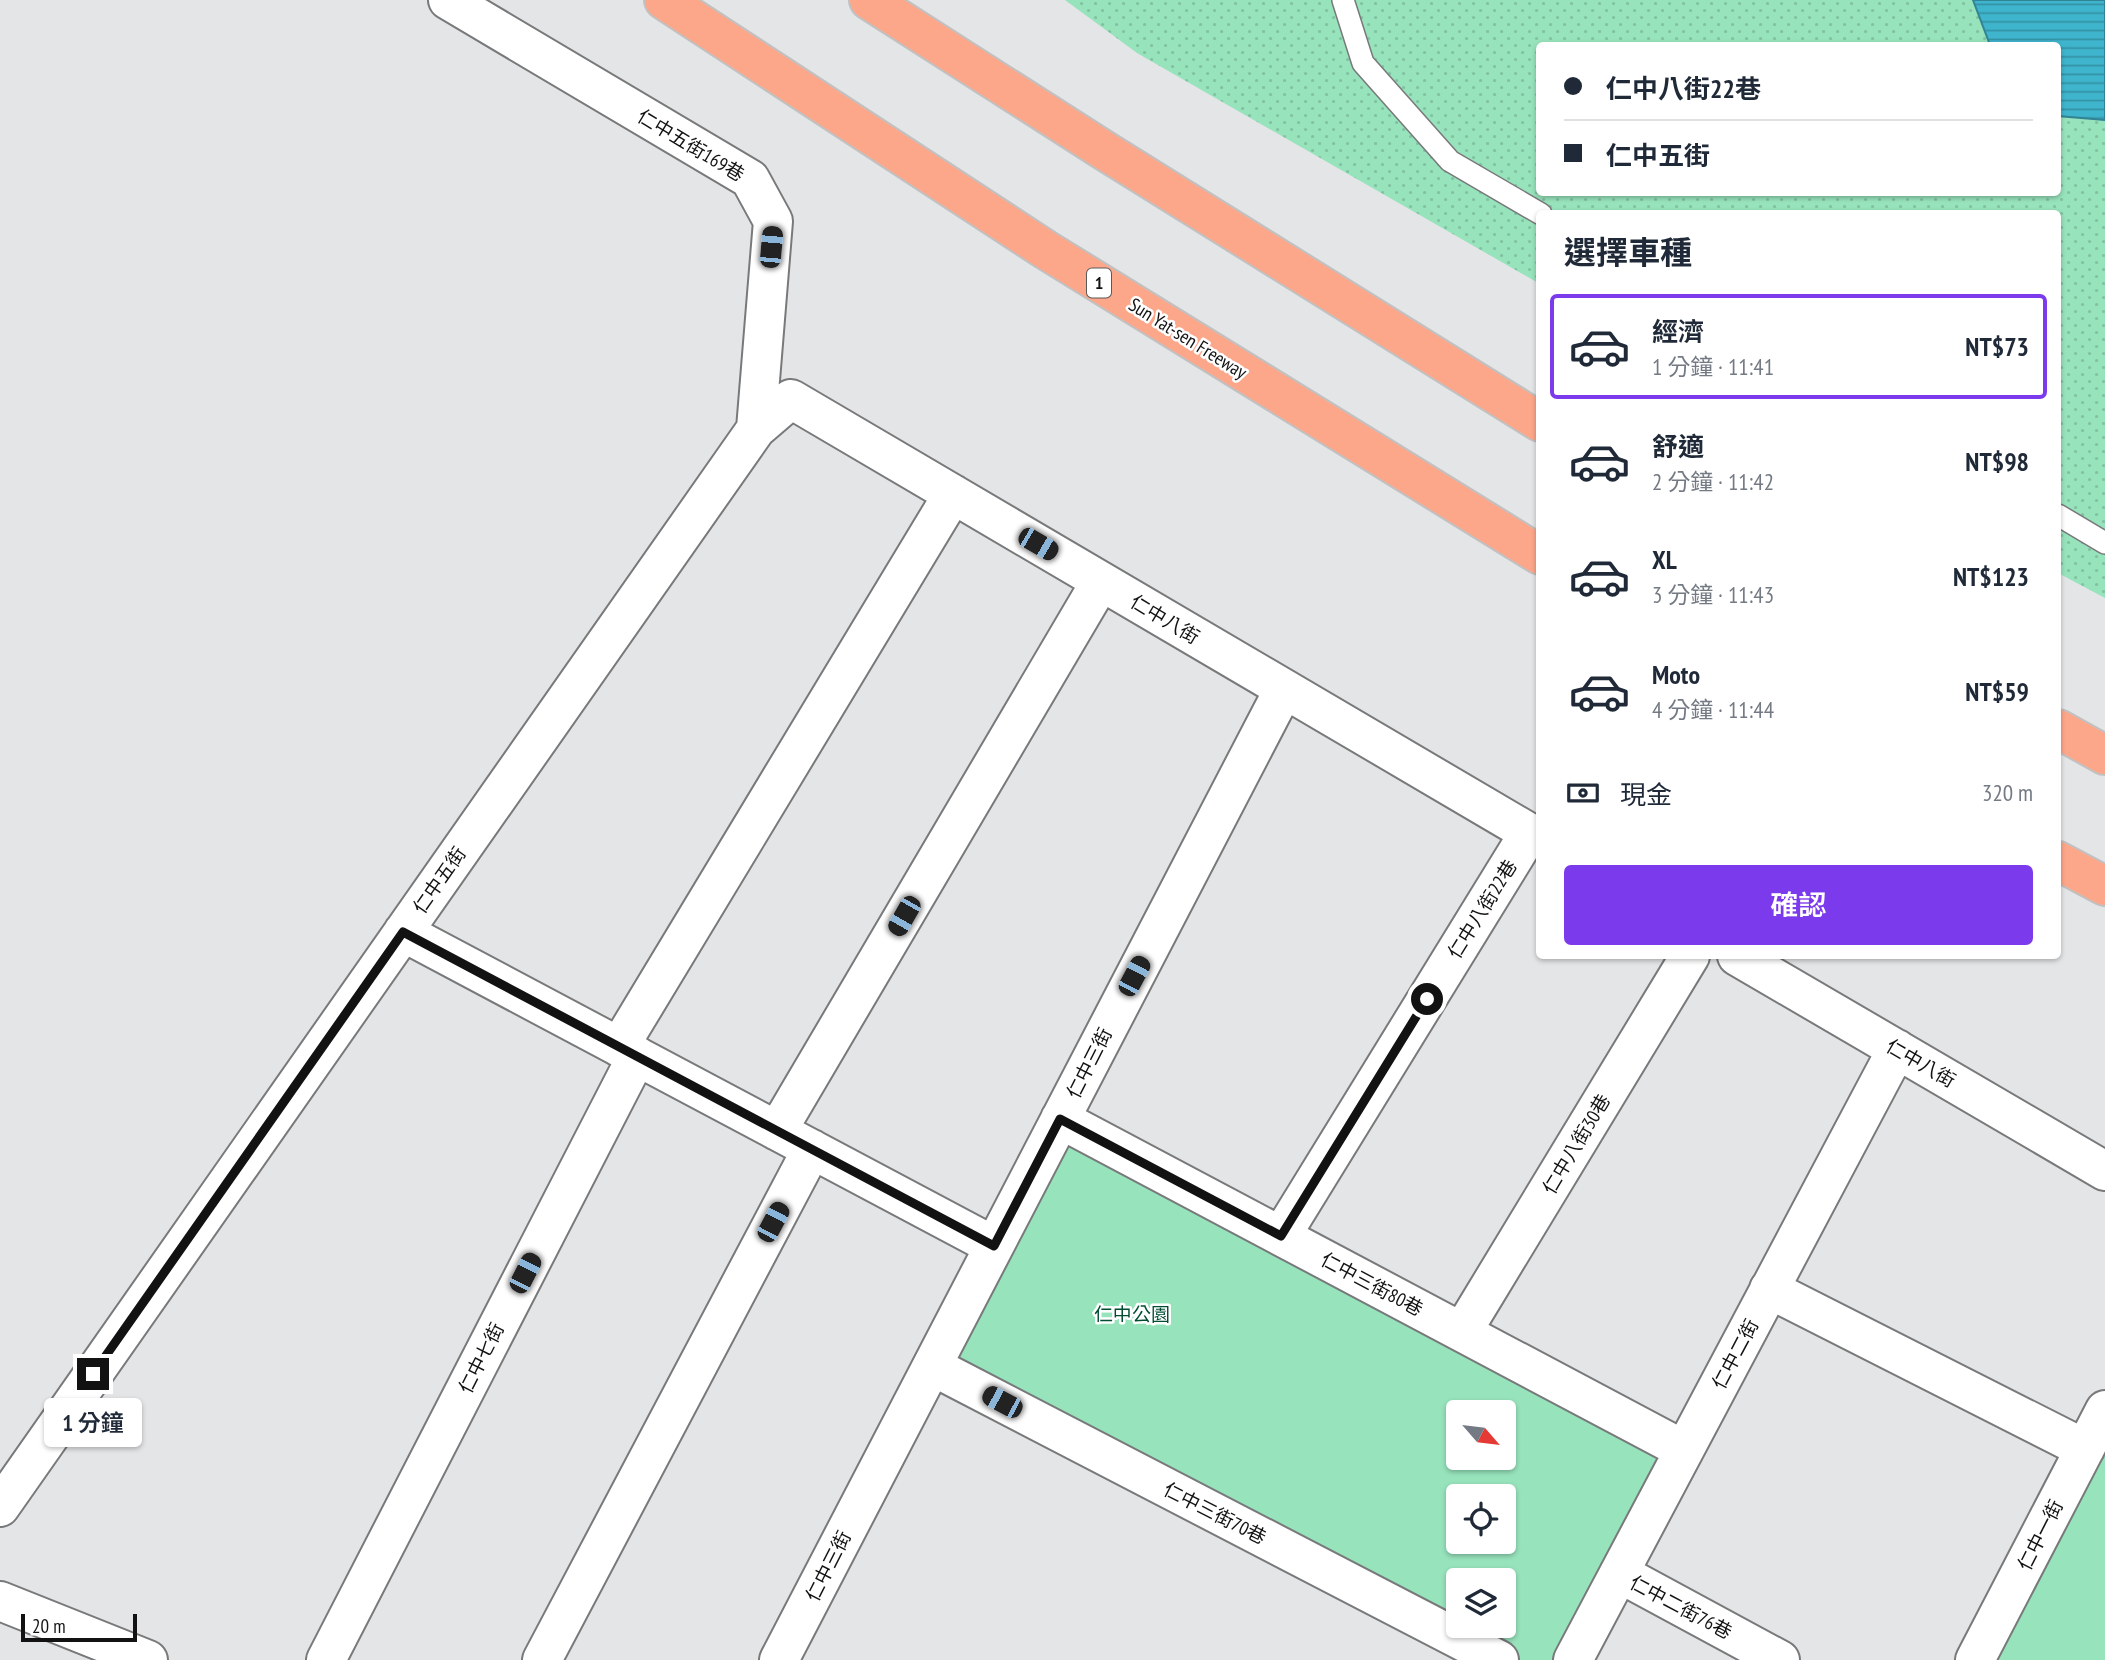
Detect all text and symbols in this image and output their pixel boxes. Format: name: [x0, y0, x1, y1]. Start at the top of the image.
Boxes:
text: 仁中八街22巷: [1606, 72, 1761, 105]
street label: 仁中五街169巷: [633, 104, 749, 186]
text: 仁中五街: [1606, 139, 1710, 172]
car: [759, 225, 784, 269]
text: 選擇車種: [1564, 231, 1692, 273]
road number: 1: [1087, 268, 1111, 298]
street label: Sun Yat-sen Freeway: [1124, 292, 1252, 384]
icon: car: [1568, 315, 1631, 378]
text: 經濟: [1652, 315, 1704, 348]
text: NT$73: [1965, 330, 2029, 363]
text: 1 分鐘 · 11:41: [1652, 352, 1774, 381]
icon: car: [1568, 430, 1631, 493]
text: 舒適: [1652, 430, 1704, 463]
text: NT$98: [1965, 445, 2029, 478]
text: 2 分鐘 · 11:42: [1652, 467, 1774, 496]
car: [1015, 524, 1062, 564]
text: XL: [1652, 543, 1677, 576]
icon: car: [1568, 545, 1631, 608]
text: NT$123: [1953, 560, 2029, 593]
text: 3 分鐘 · 11:43: [1652, 580, 1774, 609]
street label: 仁中八街: [1126, 589, 1204, 649]
text: Moto: [1652, 658, 1700, 691]
icon: car: [1568, 660, 1631, 723]
text: NT$59: [1965, 675, 2029, 708]
text: 4 分鐘 · 11:44: [1652, 695, 1774, 724]
icon: cash: [1564, 774, 1602, 812]
text: 現金: [1620, 778, 1672, 811]
text: 320 m: [1982, 778, 2033, 807]
street label: 仁中五街: [407, 842, 471, 918]
street label: 仁中八街22巷: [1442, 855, 1522, 963]
button: 確認: [1564, 865, 2033, 945]
car: [885, 893, 924, 939]
car: [1115, 953, 1154, 999]
route start: [1411, 983, 1443, 1015]
street label: 仁中三街: [1061, 1024, 1117, 1102]
street label: 仁中八街: [1882, 1034, 1960, 1092]
street label: 仁中八街30巷: [1537, 1090, 1615, 1198]
car: [754, 1199, 793, 1245]
street label: 仁中三街80巷: [1317, 1247, 1427, 1321]
car: [507, 1250, 544, 1296]
park label: 仁中公園: [1094, 1302, 1170, 1326]
street label: 仁中二街: [1707, 1315, 1763, 1393]
street label: 仁中七街: [453, 1319, 509, 1397]
route end: [77, 1358, 109, 1390]
car: [979, 1383, 1026, 1421]
callout: 1 分鐘: [44, 1398, 142, 1448]
north arrow: [1446, 1400, 1516, 1470]
map controls: [1446, 1400, 1516, 1638]
text: 1 分鐘: [62, 1408, 124, 1437]
street label: 仁中三街70巷: [1160, 1477, 1270, 1549]
button: locate: [1446, 1484, 1516, 1554]
street label: 仁中一街: [2012, 1496, 2068, 1574]
street label: 仁中三街: [800, 1527, 856, 1605]
button: layers: [1446, 1568, 1516, 1638]
street label: 仁中二街76巷: [1626, 1570, 1736, 1644]
scale bar: [21, 1611, 136, 1643]
text: 20 m: [32, 1614, 66, 1638]

